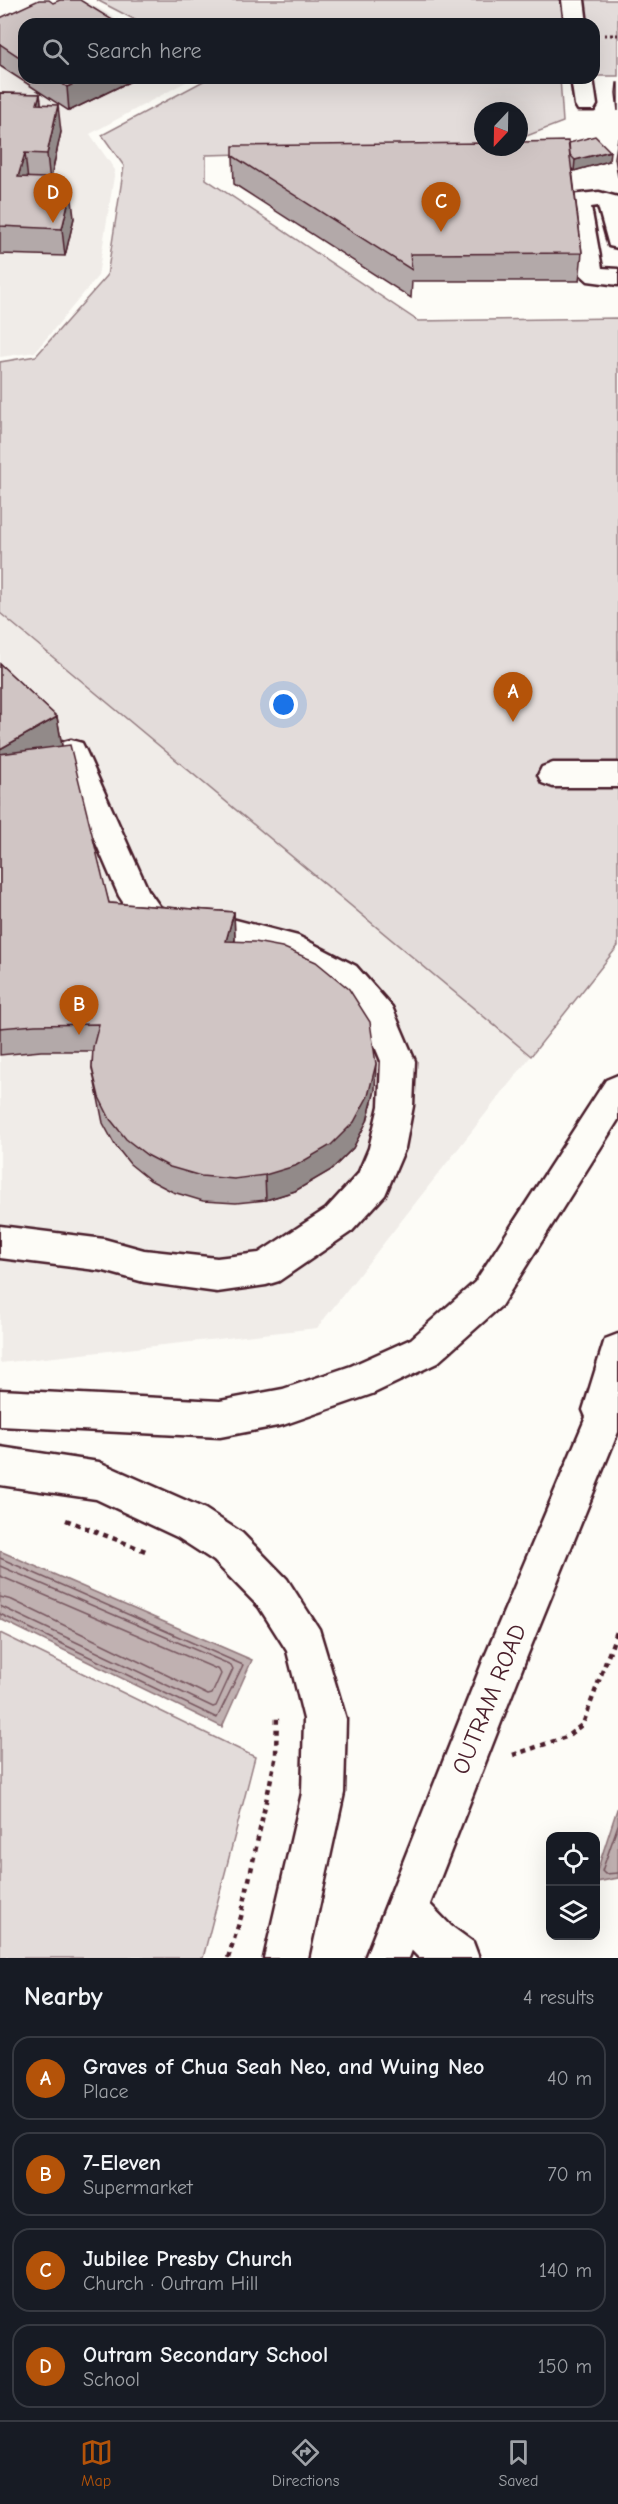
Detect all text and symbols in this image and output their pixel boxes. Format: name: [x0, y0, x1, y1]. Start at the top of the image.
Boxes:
search box: [18, 18, 600, 84]
icon: search: [39, 35, 72, 68]
text: Search here: [87, 38, 202, 64]
north arrow: [474, 102, 528, 156]
pin: D: [34, 174, 72, 223]
pin: C: [422, 182, 460, 232]
pin: A: [494, 672, 532, 722]
your location: [269, 690, 298, 719]
pin: B: [60, 986, 98, 1035]
street label: OUTRAM ROAD: [446, 1620, 532, 1778]
map controls: [546, 1832, 600, 1940]
button: locate: [546, 1832, 600, 1886]
button: layers: [546, 1886, 600, 1940]
text: Nearby: [24, 1982, 103, 2012]
text: 4 results: [523, 1986, 594, 2009]
text: Graves of Chua Seah Neo, and Wuing Neo: [83, 2054, 484, 2080]
text: A: [40, 2067, 51, 2090]
text: 40 m: [547, 2067, 592, 2090]
text: Place: [83, 2080, 129, 2103]
text: 7-Eleven: [83, 2150, 161, 2176]
text: B: [39, 2163, 52, 2186]
text: 70 m: [547, 2163, 592, 2186]
text: Supermarket: [83, 2176, 193, 2199]
text: Jubilee Presby Church: [83, 2246, 292, 2272]
text: C: [39, 2259, 52, 2282]
text: 140 m: [539, 2259, 592, 2282]
text: Church · Outram Hill: [83, 2272, 258, 2295]
text: Outram Secondary School: [83, 2342, 328, 2368]
text: D: [39, 2355, 52, 2378]
text: 150 m: [538, 2355, 592, 2378]
text: School: [83, 2368, 140, 2391]
tab: Map: [80, 2436, 113, 2490]
tab: Directions: [272, 2436, 339, 2490]
tab: Saved: [498, 2436, 538, 2490]

